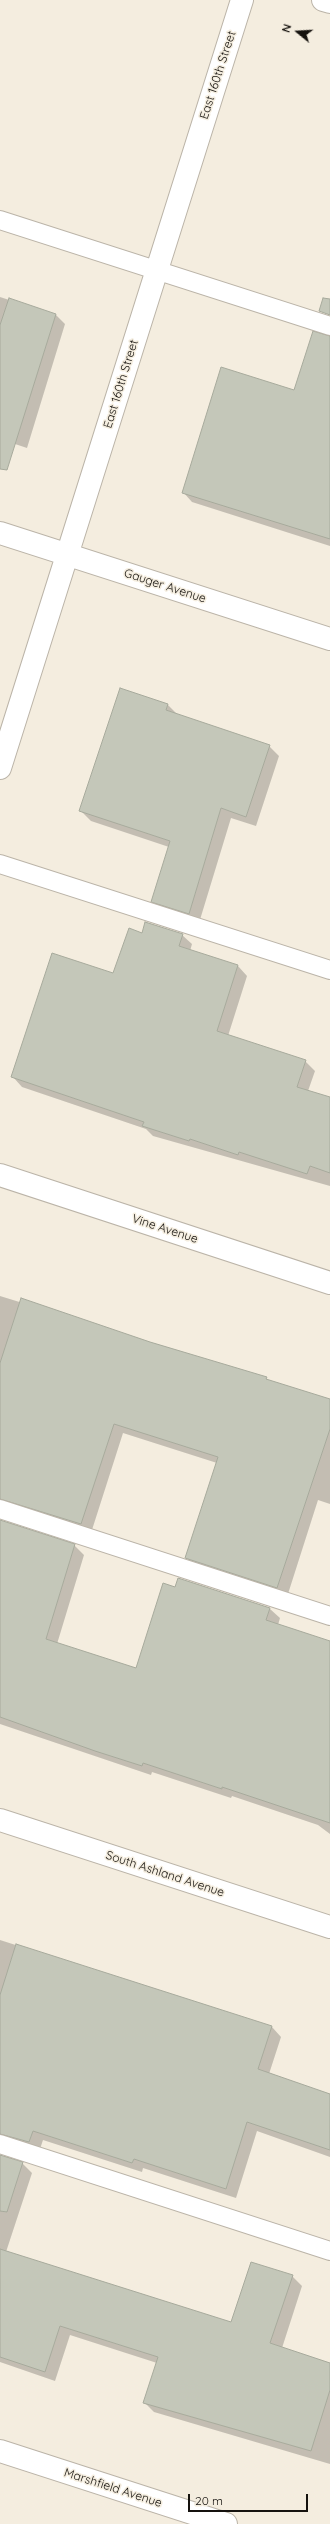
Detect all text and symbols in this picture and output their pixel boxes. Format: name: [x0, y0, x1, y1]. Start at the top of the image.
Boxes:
north arrow: [278, 12, 318, 52]
text: N: [279, 22, 294, 34]
street label: East 160th Street: [197, 29, 239, 121]
street label: East 160th Street: [101, 338, 141, 430]
street label: Gauger Avenue: [122, 566, 208, 606]
street label: Vine Avenue: [130, 1212, 200, 1246]
street label: South Ashland Avenue: [104, 1848, 226, 1900]
street label: Marshfield Avenue: [62, 2465, 164, 2511]
scale bar: [190, 2486, 310, 2512]
text: 20 m: [195, 2493, 223, 2508]

